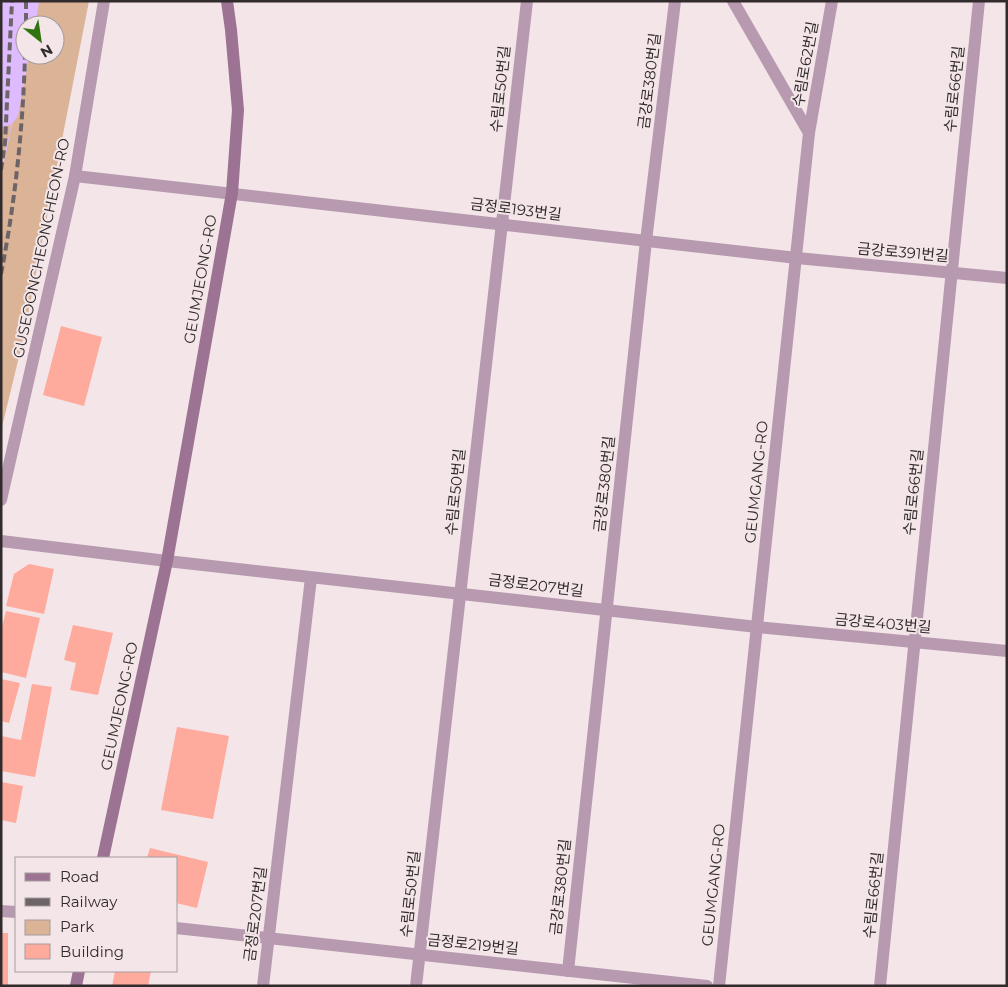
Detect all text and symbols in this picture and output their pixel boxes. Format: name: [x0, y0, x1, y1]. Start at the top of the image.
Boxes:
north arrow: [15, 15, 65, 65]
street label: 수림로62번길: [788, 20, 822, 108]
street label: 금강로380번길: [634, 32, 664, 130]
text: N: [37, 41, 56, 62]
street label: 수림로50번길: [486, 45, 514, 133]
street label: 수림로66번길: [940, 45, 968, 133]
street label: GUSEOONCHEONCHEON-RO: [8, 136, 74, 360]
street label: 금정로193번길: [469, 194, 563, 224]
street label: GEUMJEONG-RO: [179, 213, 221, 345]
street label: 금강로391번길: [856, 239, 950, 265]
street label: GEUMGANG-RO: [740, 420, 772, 544]
street label: 금강로380번길: [589, 435, 619, 533]
street label: 수림로50번길: [441, 448, 469, 536]
street label: 수림로66번길: [899, 448, 927, 536]
street label: 금정로207번길: [487, 570, 585, 600]
street label: 금강로403번길: [834, 609, 932, 637]
street label: GEUMJEONG-RO: [96, 640, 142, 772]
street label: GEUMGANG-RO: [697, 823, 729, 947]
street label: 금강로380번길: [545, 838, 575, 936]
street label: 수림로50번길: [396, 850, 424, 938]
street label: 수림로66번길: [859, 851, 887, 939]
legend: [15, 857, 178, 972]
street label: 금정로207번길: [240, 865, 270, 963]
text: Road: [60, 867, 99, 886]
text: Railway: [60, 892, 118, 911]
text: Park: [60, 917, 94, 936]
street label: 금정로219번길: [426, 930, 520, 958]
text: Building: [60, 942, 124, 961]

